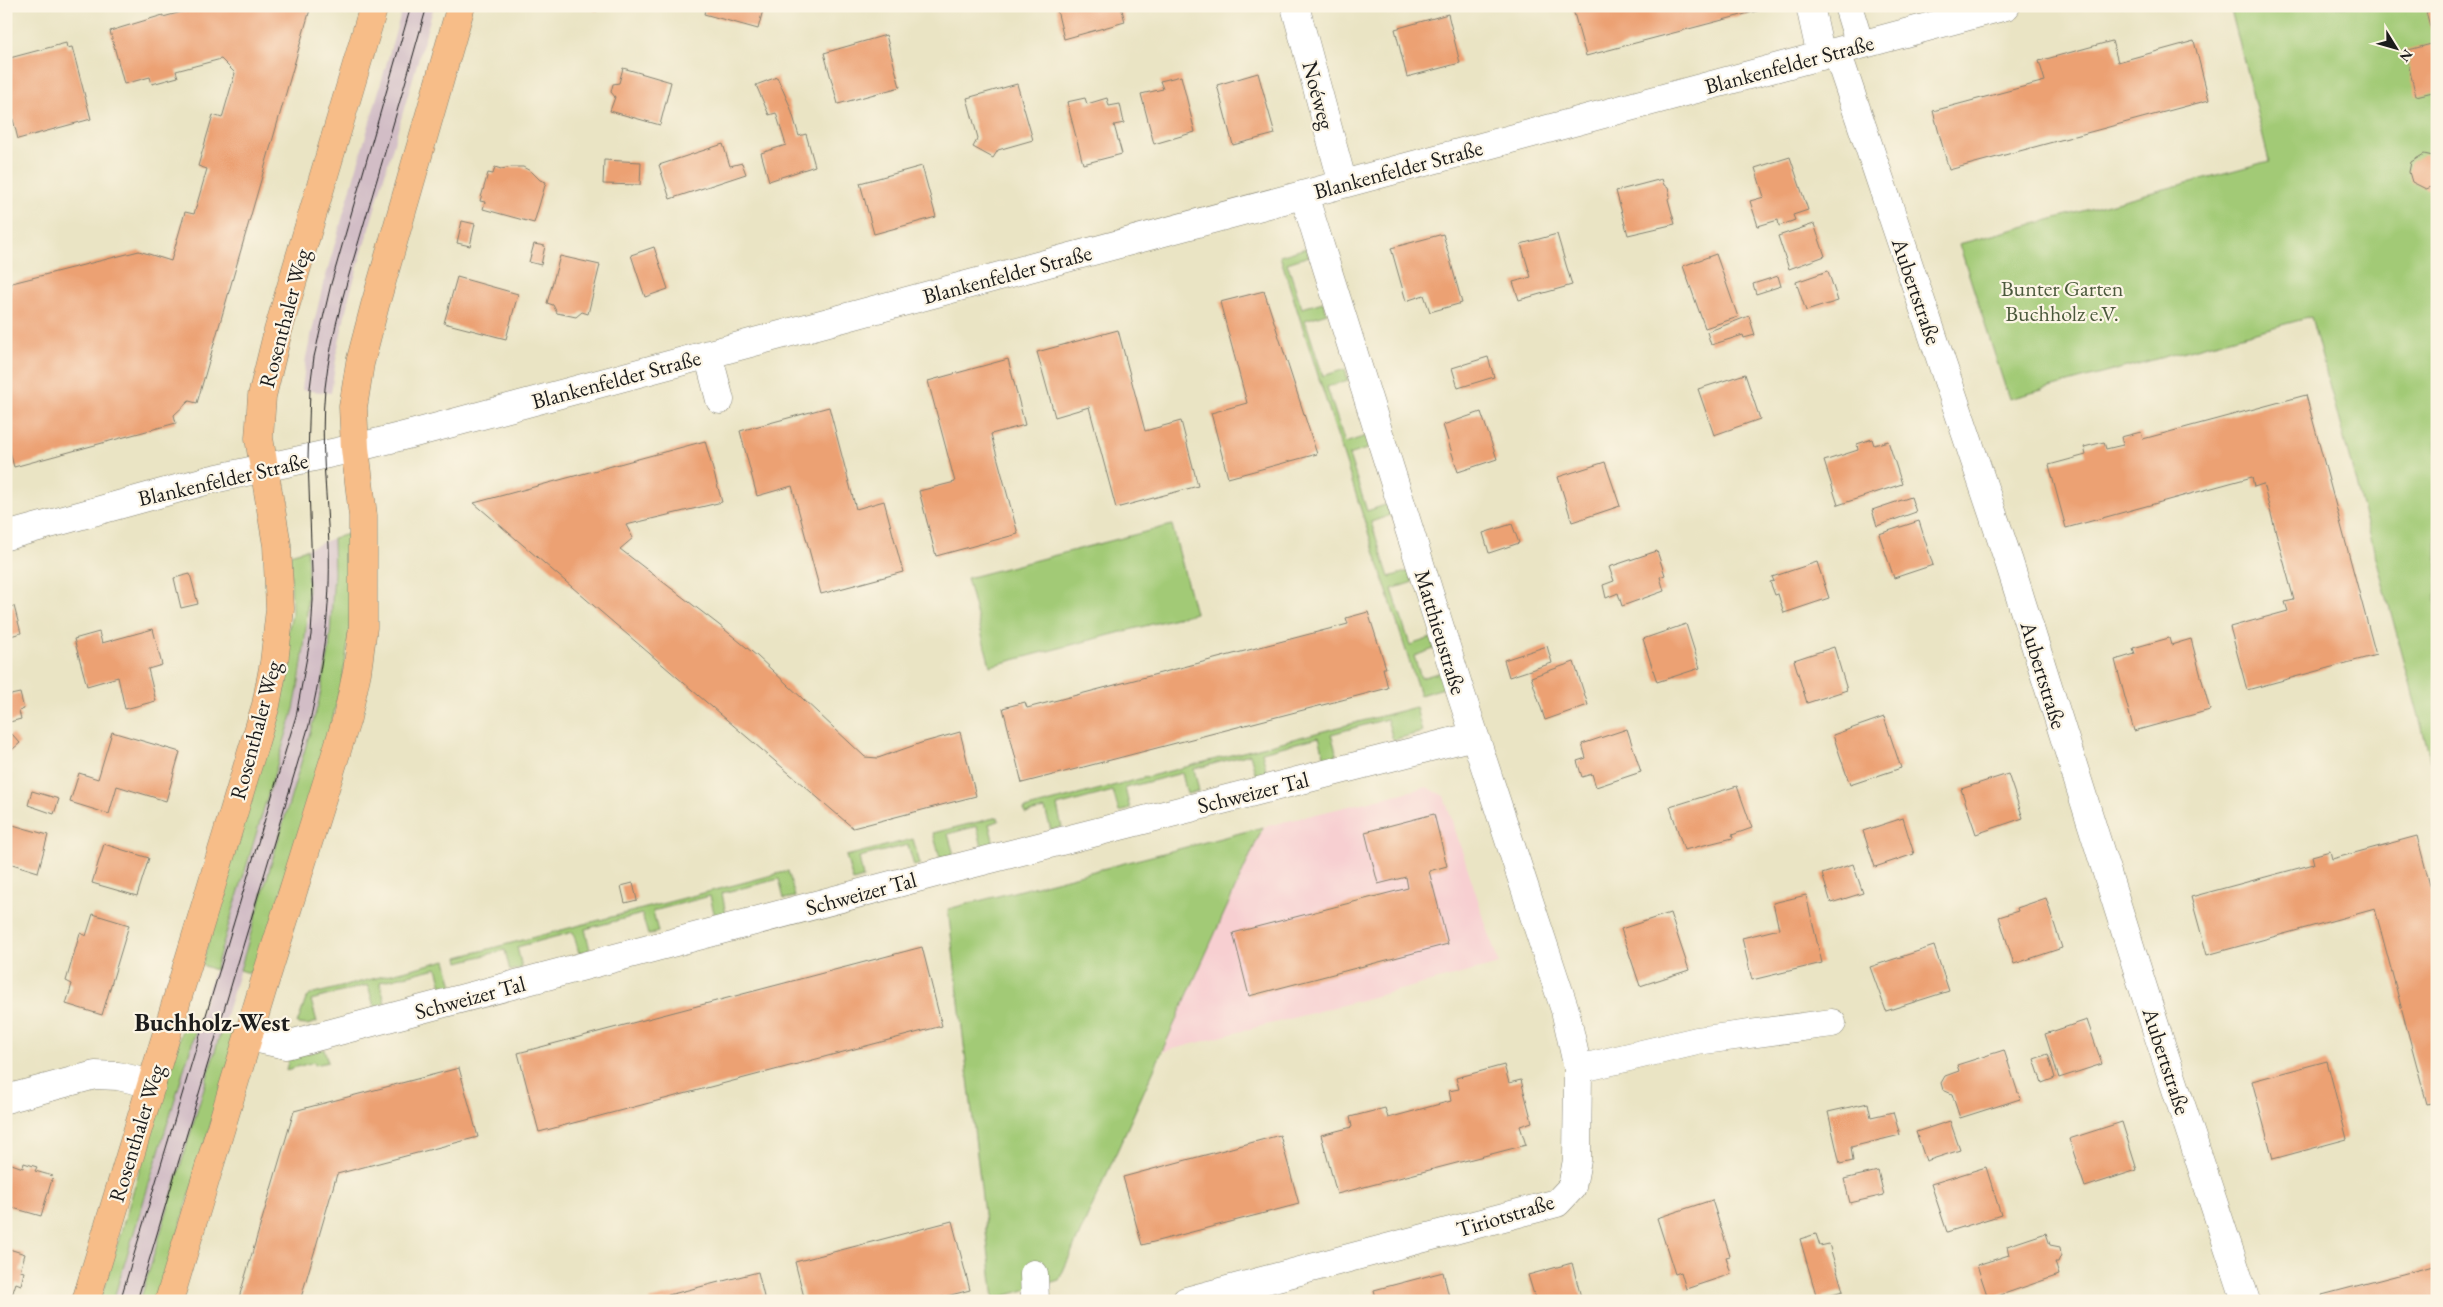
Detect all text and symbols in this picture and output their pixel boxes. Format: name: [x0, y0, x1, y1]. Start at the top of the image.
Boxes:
north arrow: [2370, 22, 2420, 72]
street label: Blankenfelder Straße: [1701, 28, 1877, 101]
text: N: [2395, 46, 2417, 66]
street label: Noéweg: [1296, 58, 1342, 133]
street label: Blankenfelder Straße: [1310, 133, 1486, 206]
street label: Aubertstraße: [1884, 233, 1948, 349]
street label: Blankenfelder Straße: [919, 238, 1095, 311]
street label: Rosenthaler Weg: [252, 245, 317, 391]
park label: Bunter Garten Buchholz e.V.: [2001, 274, 2124, 328]
street label: Blankenfelder Straße: [528, 343, 704, 416]
street label: Blankenfelder Straße: [135, 446, 311, 513]
street label: Matthieustraße: [1408, 566, 1473, 698]
street label: Aubertstraße: [2013, 617, 2074, 733]
street label: Rosenthaler Weg: [223, 657, 288, 803]
street label: Schweizer Tal: [1195, 765, 1312, 820]
street label: Schweizer Tal: [803, 865, 920, 922]
street label: Schweizer Tal: [412, 969, 529, 1026]
street label: Aubertstraße: [2135, 1003, 2198, 1119]
district label: Buchholz-West: [134, 1006, 290, 1038]
street label: Rosenthaler Weg: [102, 1060, 171, 1206]
street label: Tiriotstraße: [1453, 1187, 1558, 1244]

